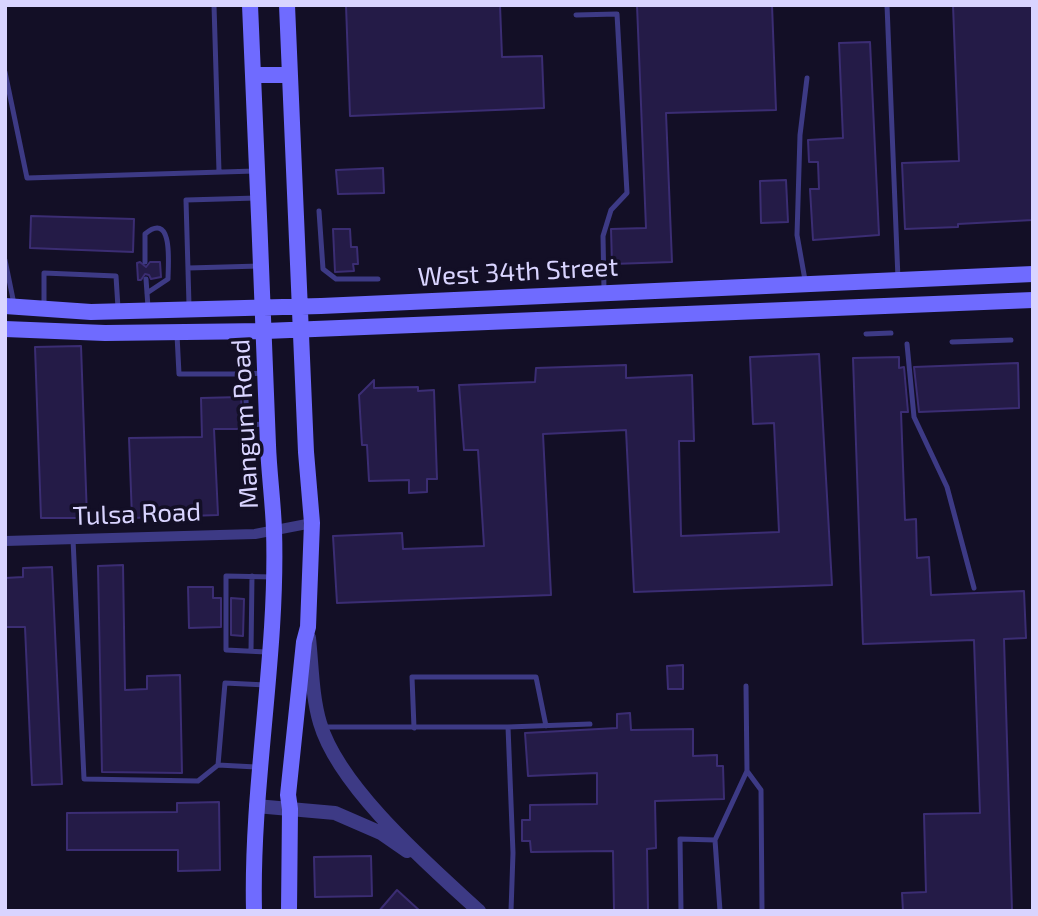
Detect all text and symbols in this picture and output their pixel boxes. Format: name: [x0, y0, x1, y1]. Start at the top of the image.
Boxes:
street label: West 34th Street: [417, 251, 619, 293]
street label: Mangum Road: [225, 338, 265, 510]
street label: Tulsa Road: [72, 496, 202, 532]

